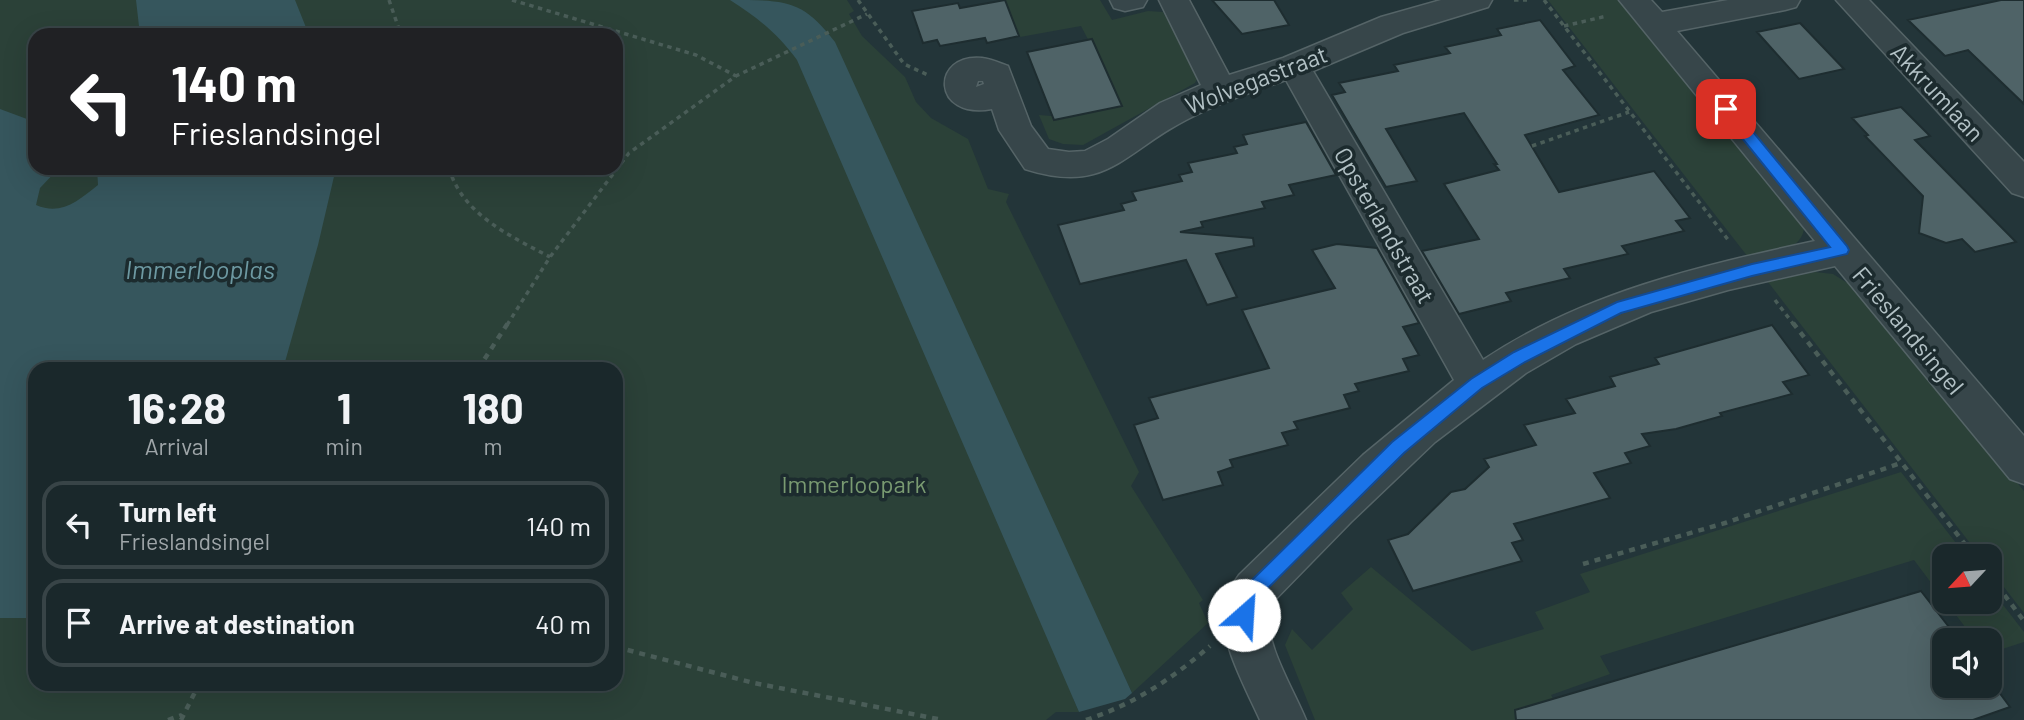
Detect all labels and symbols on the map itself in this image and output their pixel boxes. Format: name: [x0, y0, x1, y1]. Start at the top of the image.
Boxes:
street label: Akkrumlaan: [1885, 37, 1991, 147]
street label: Wolvegastraat: [1181, 39, 1331, 119]
pin: [1696, 79, 1756, 139]
street label: Opsterlandstraat: [1329, 142, 1441, 308]
water label: Immerlooplas: [125, 253, 275, 284]
street label: Frieslandsingel: [1847, 260, 1971, 400]
park label: Immerloopark: [781, 469, 927, 498]
north arrow: [1932, 544, 2002, 614]
position arrow: [1207, 578, 1281, 652]

